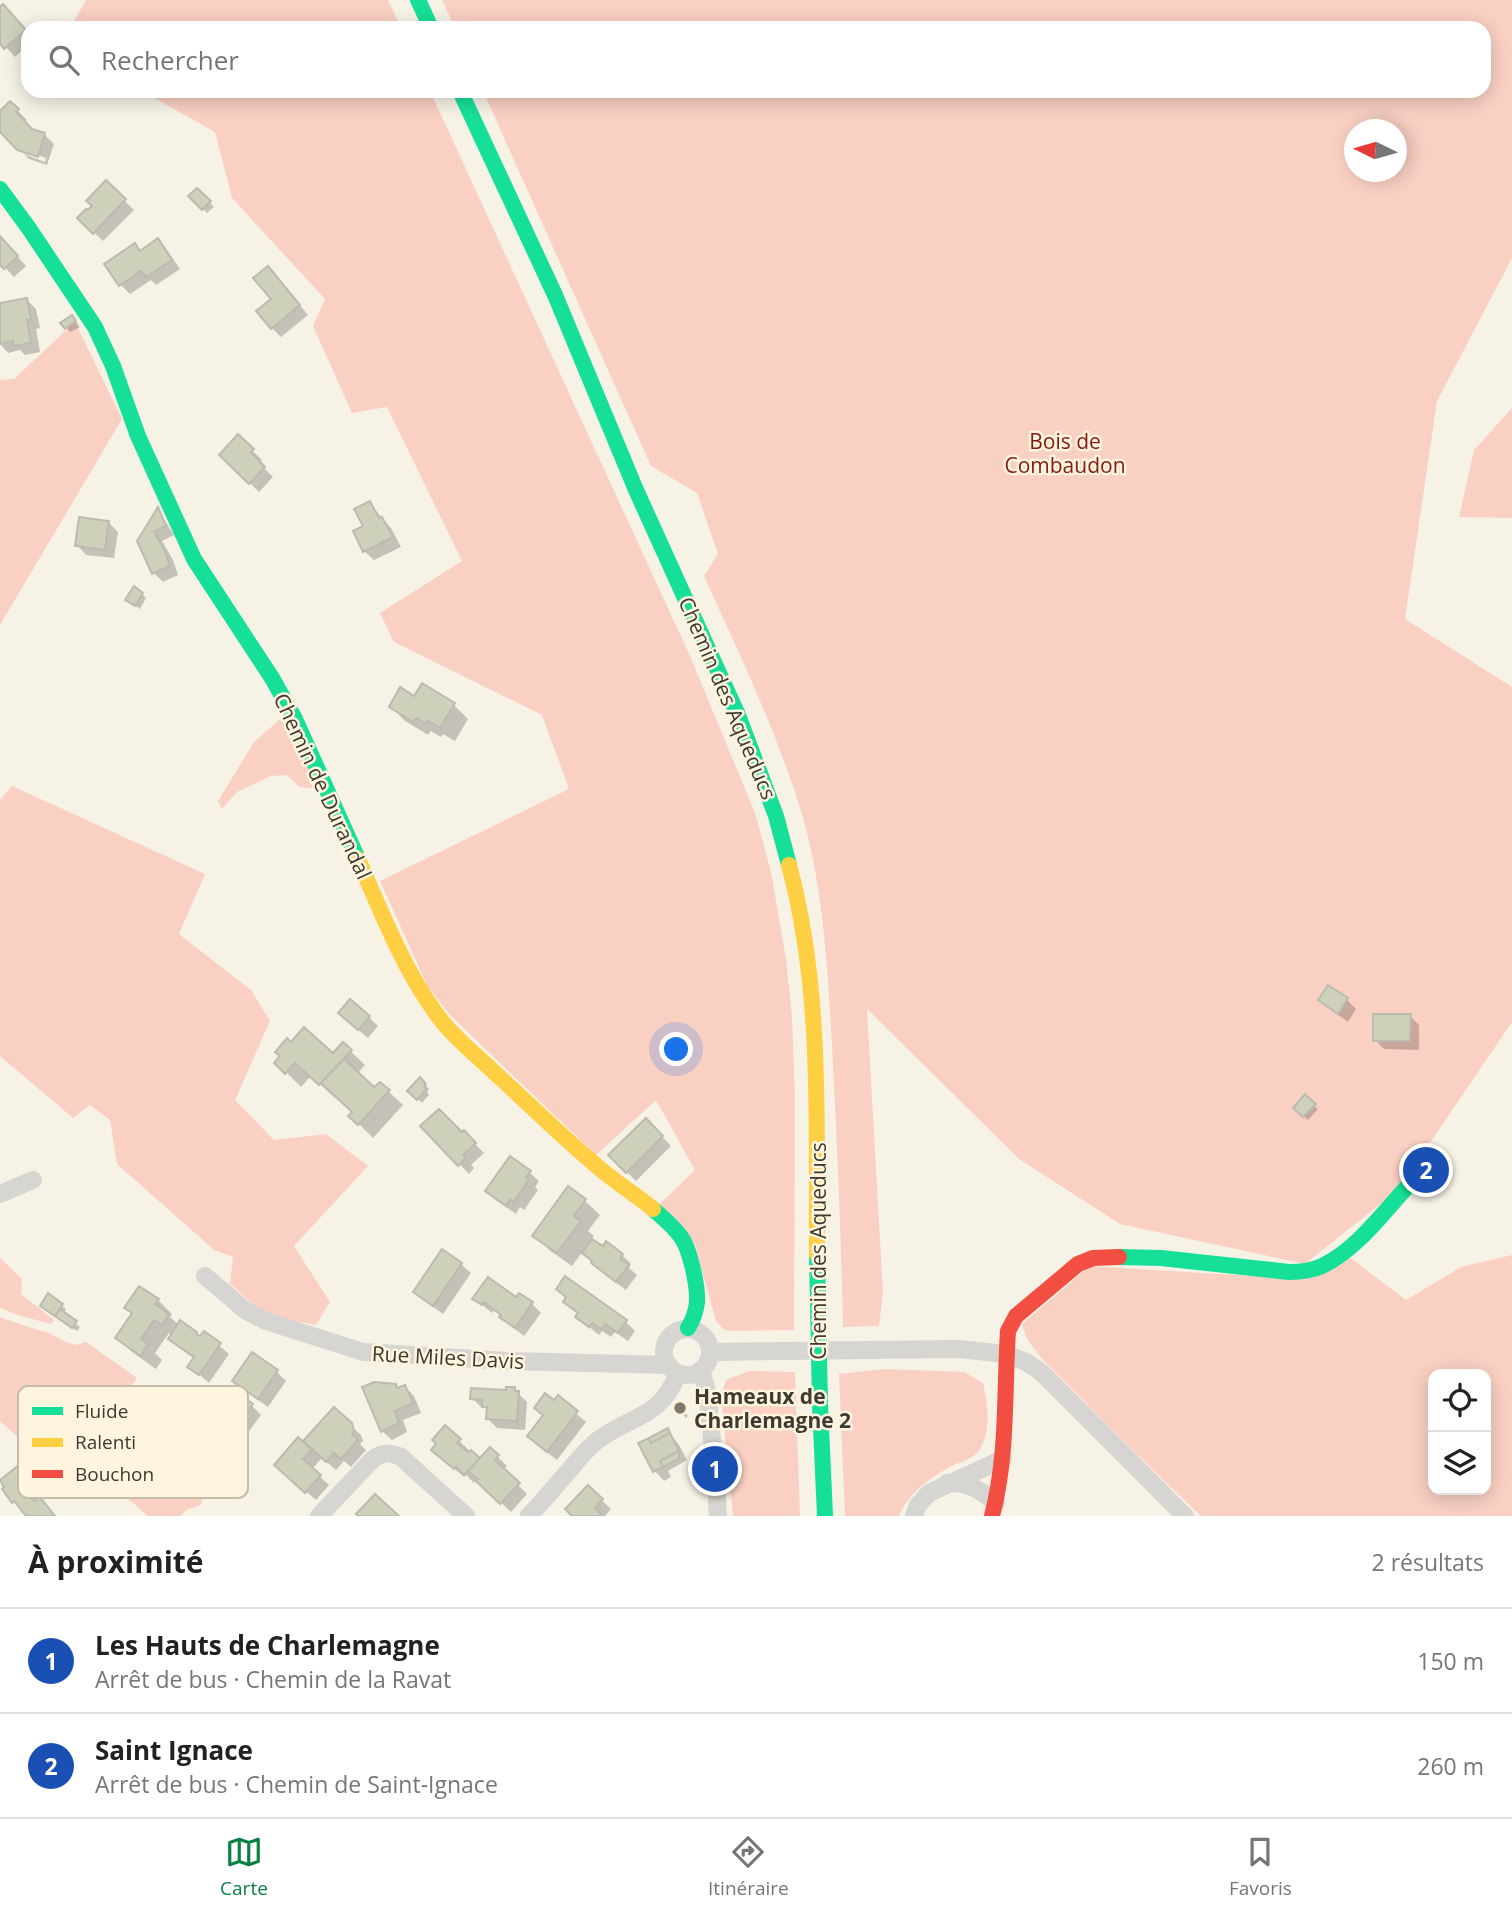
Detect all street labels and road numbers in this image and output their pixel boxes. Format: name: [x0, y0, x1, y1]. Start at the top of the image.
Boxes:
street label: Chemin des Aqueducs: [673, 592, 783, 804]
street label: Chemin de Durandal: [268, 688, 378, 884]
street label: Chemin des Aqueducs: [804, 1142, 832, 1360]
street label: Rue Miles Davis: [371, 1339, 525, 1375]

